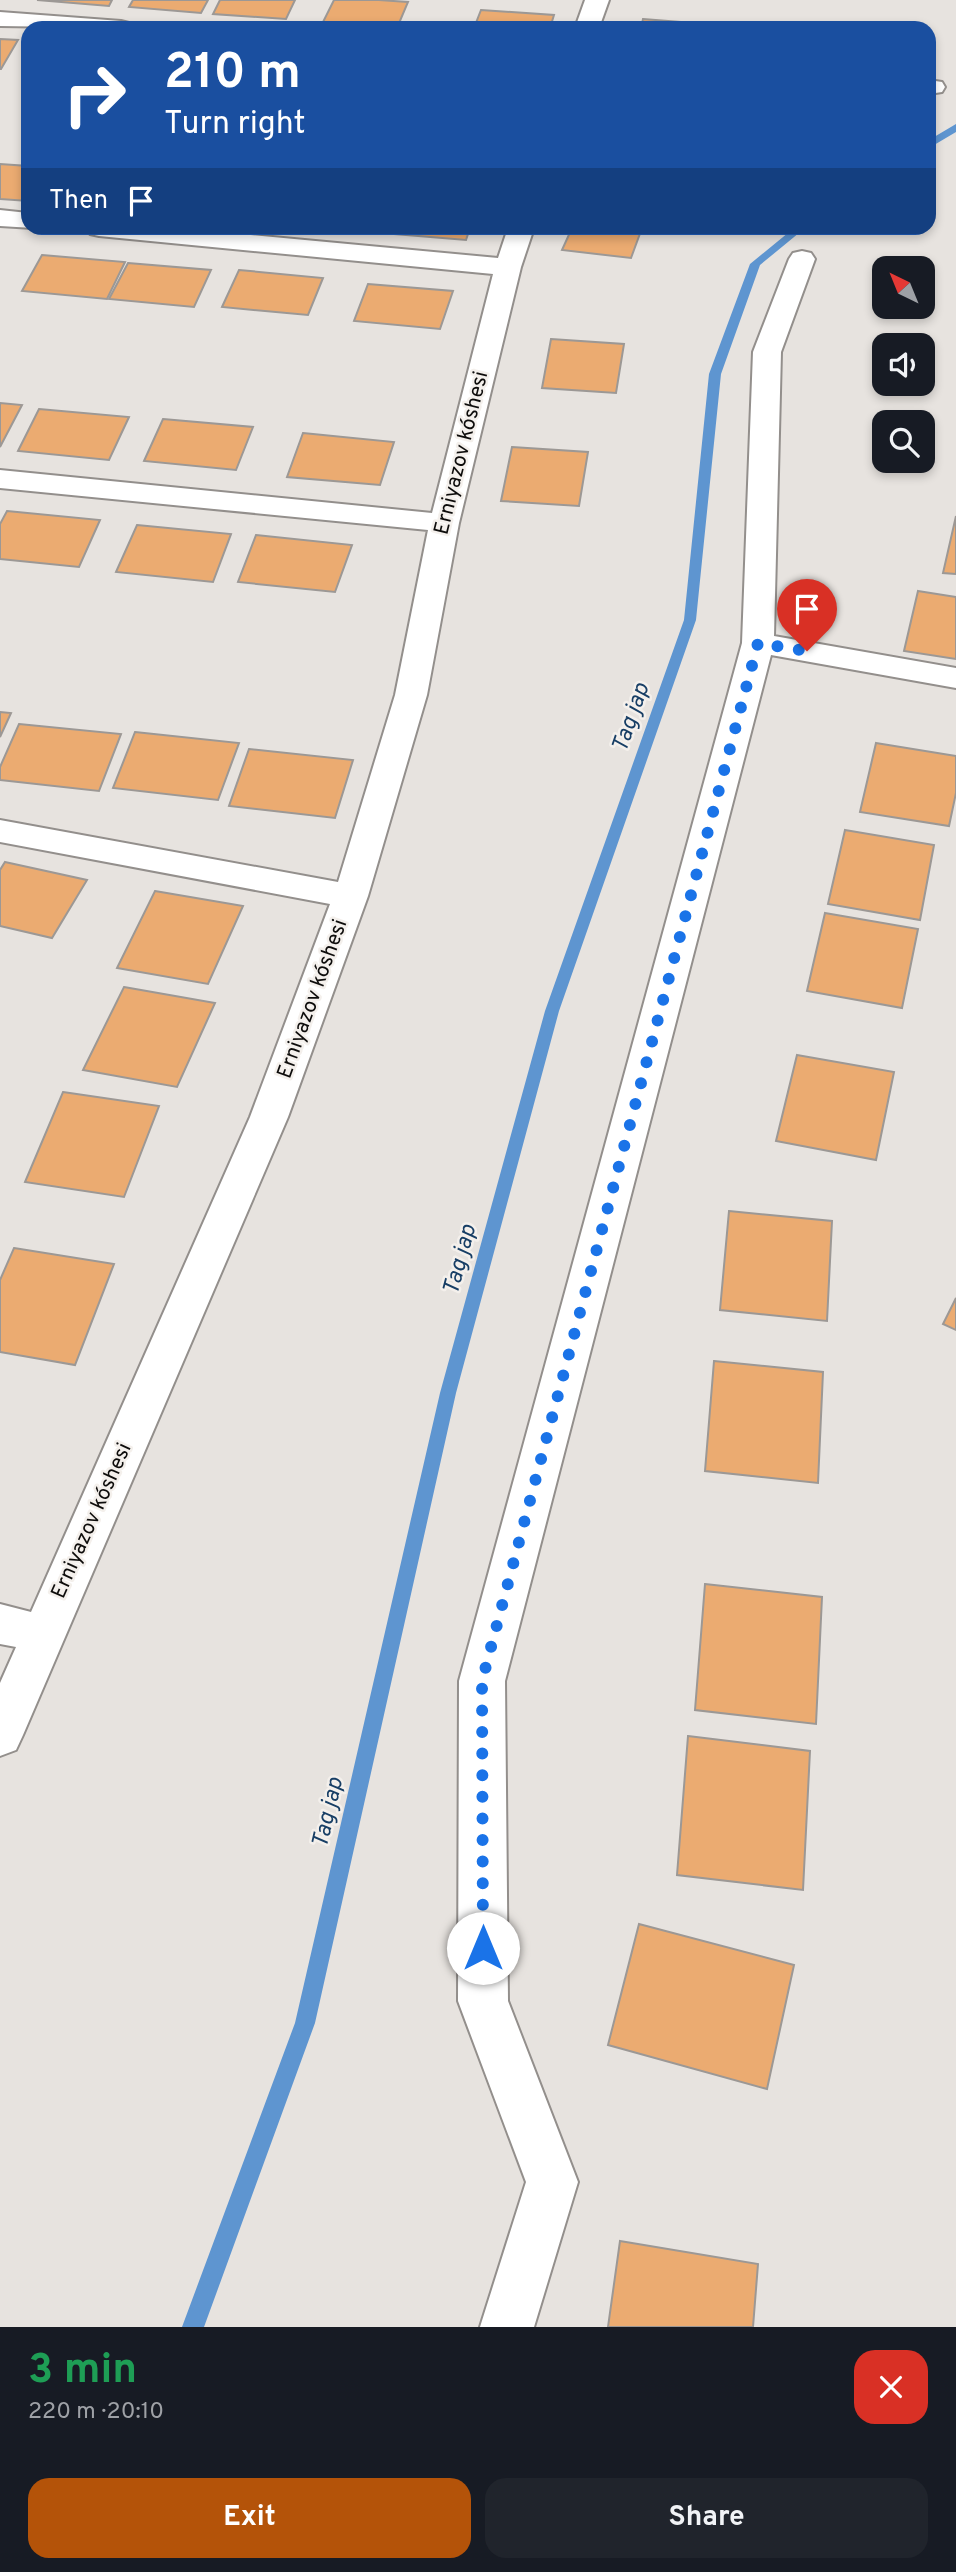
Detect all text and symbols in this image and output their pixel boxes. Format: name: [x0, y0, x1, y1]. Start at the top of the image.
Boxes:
text: 210 m: [164, 44, 301, 106]
icon: right: [49, 49, 140, 140]
text: Turn right: [164, 105, 306, 145]
icon: arrive: [122, 182, 160, 220]
text: Then: [49, 185, 108, 218]
north arrow: [872, 256, 934, 318]
map controls: [872, 256, 935, 473]
button: sound: [872, 333, 935, 396]
street label: Erniyazov kóshesi: [429, 368, 495, 538]
button: search: [872, 410, 935, 473]
pin: [777, 579, 837, 651]
icon: arrive: [788, 590, 826, 628]
water label: Tag jap: [607, 679, 657, 757]
street label: Erniyazov kóshesi: [272, 916, 354, 1082]
water label: Tag jap: [438, 1221, 484, 1298]
street label: Erniyazov kóshesi: [46, 1439, 138, 1603]
water label: Tag jap: [307, 1775, 351, 1851]
position arrow: [446, 1911, 520, 1985]
text: 3 min: [28, 2345, 137, 2398]
button: close: [854, 2350, 928, 2424]
text: 220 m · 20:10: [28, 2398, 164, 2427]
button: Exit: [28, 2478, 471, 2558]
button: Share: [485, 2478, 928, 2558]

